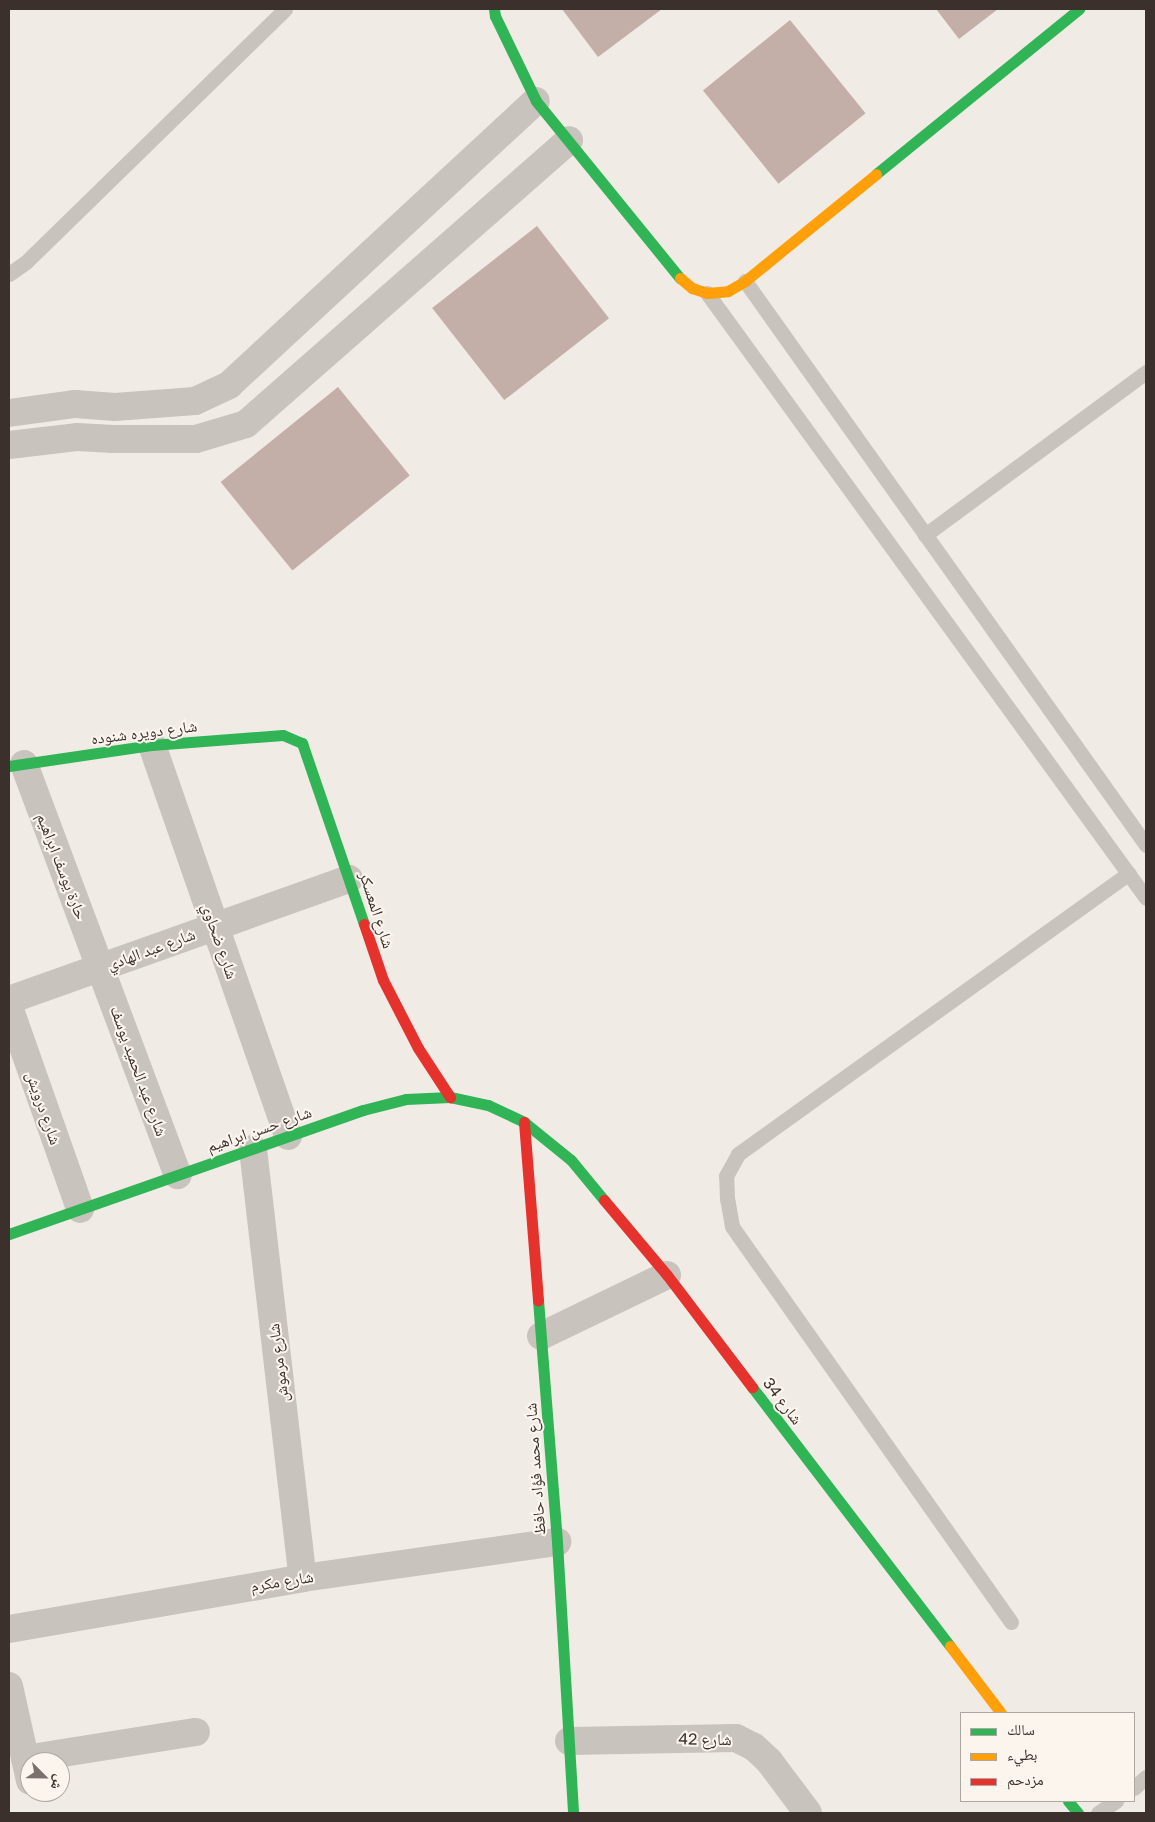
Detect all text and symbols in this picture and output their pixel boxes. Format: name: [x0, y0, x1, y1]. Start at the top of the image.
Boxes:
street label: شارع دويره شنوده: [90, 716, 198, 748]
street label: حارة يوسف ابراهيم: [33, 810, 91, 922]
street label: شارع المعسكر: [356, 869, 398, 951]
street label: شارع ضحاوي: [198, 900, 242, 982]
street label: شارع عبد الهادي: [104, 924, 198, 974]
street label: شارع عبد الحميد يوسف: [107, 1003, 171, 1139]
street label: شارع درويش: [22, 1069, 66, 1147]
street label: شارع حسن ابراهيم: [204, 1102, 314, 1156]
street label: شارع مرموش: [264, 1323, 292, 1403]
street label: شارع 34: [759, 1374, 807, 1428]
street label: شارع محمد فؤاد حافظ: [521, 1402, 549, 1536]
street label: شارع مكرم: [249, 1567, 315, 1595]
legend: [960, 1712, 1135, 1802]
text: سالك: [1007, 1720, 1035, 1738]
street label: شارع 42: [678, 1729, 732, 1749]
text: بطيء: [1007, 1745, 1037, 1763]
north arrow: [20, 1752, 70, 1802]
text: مزدحم: [1007, 1770, 1044, 1788]
text: ش: [48, 1772, 69, 1793]

